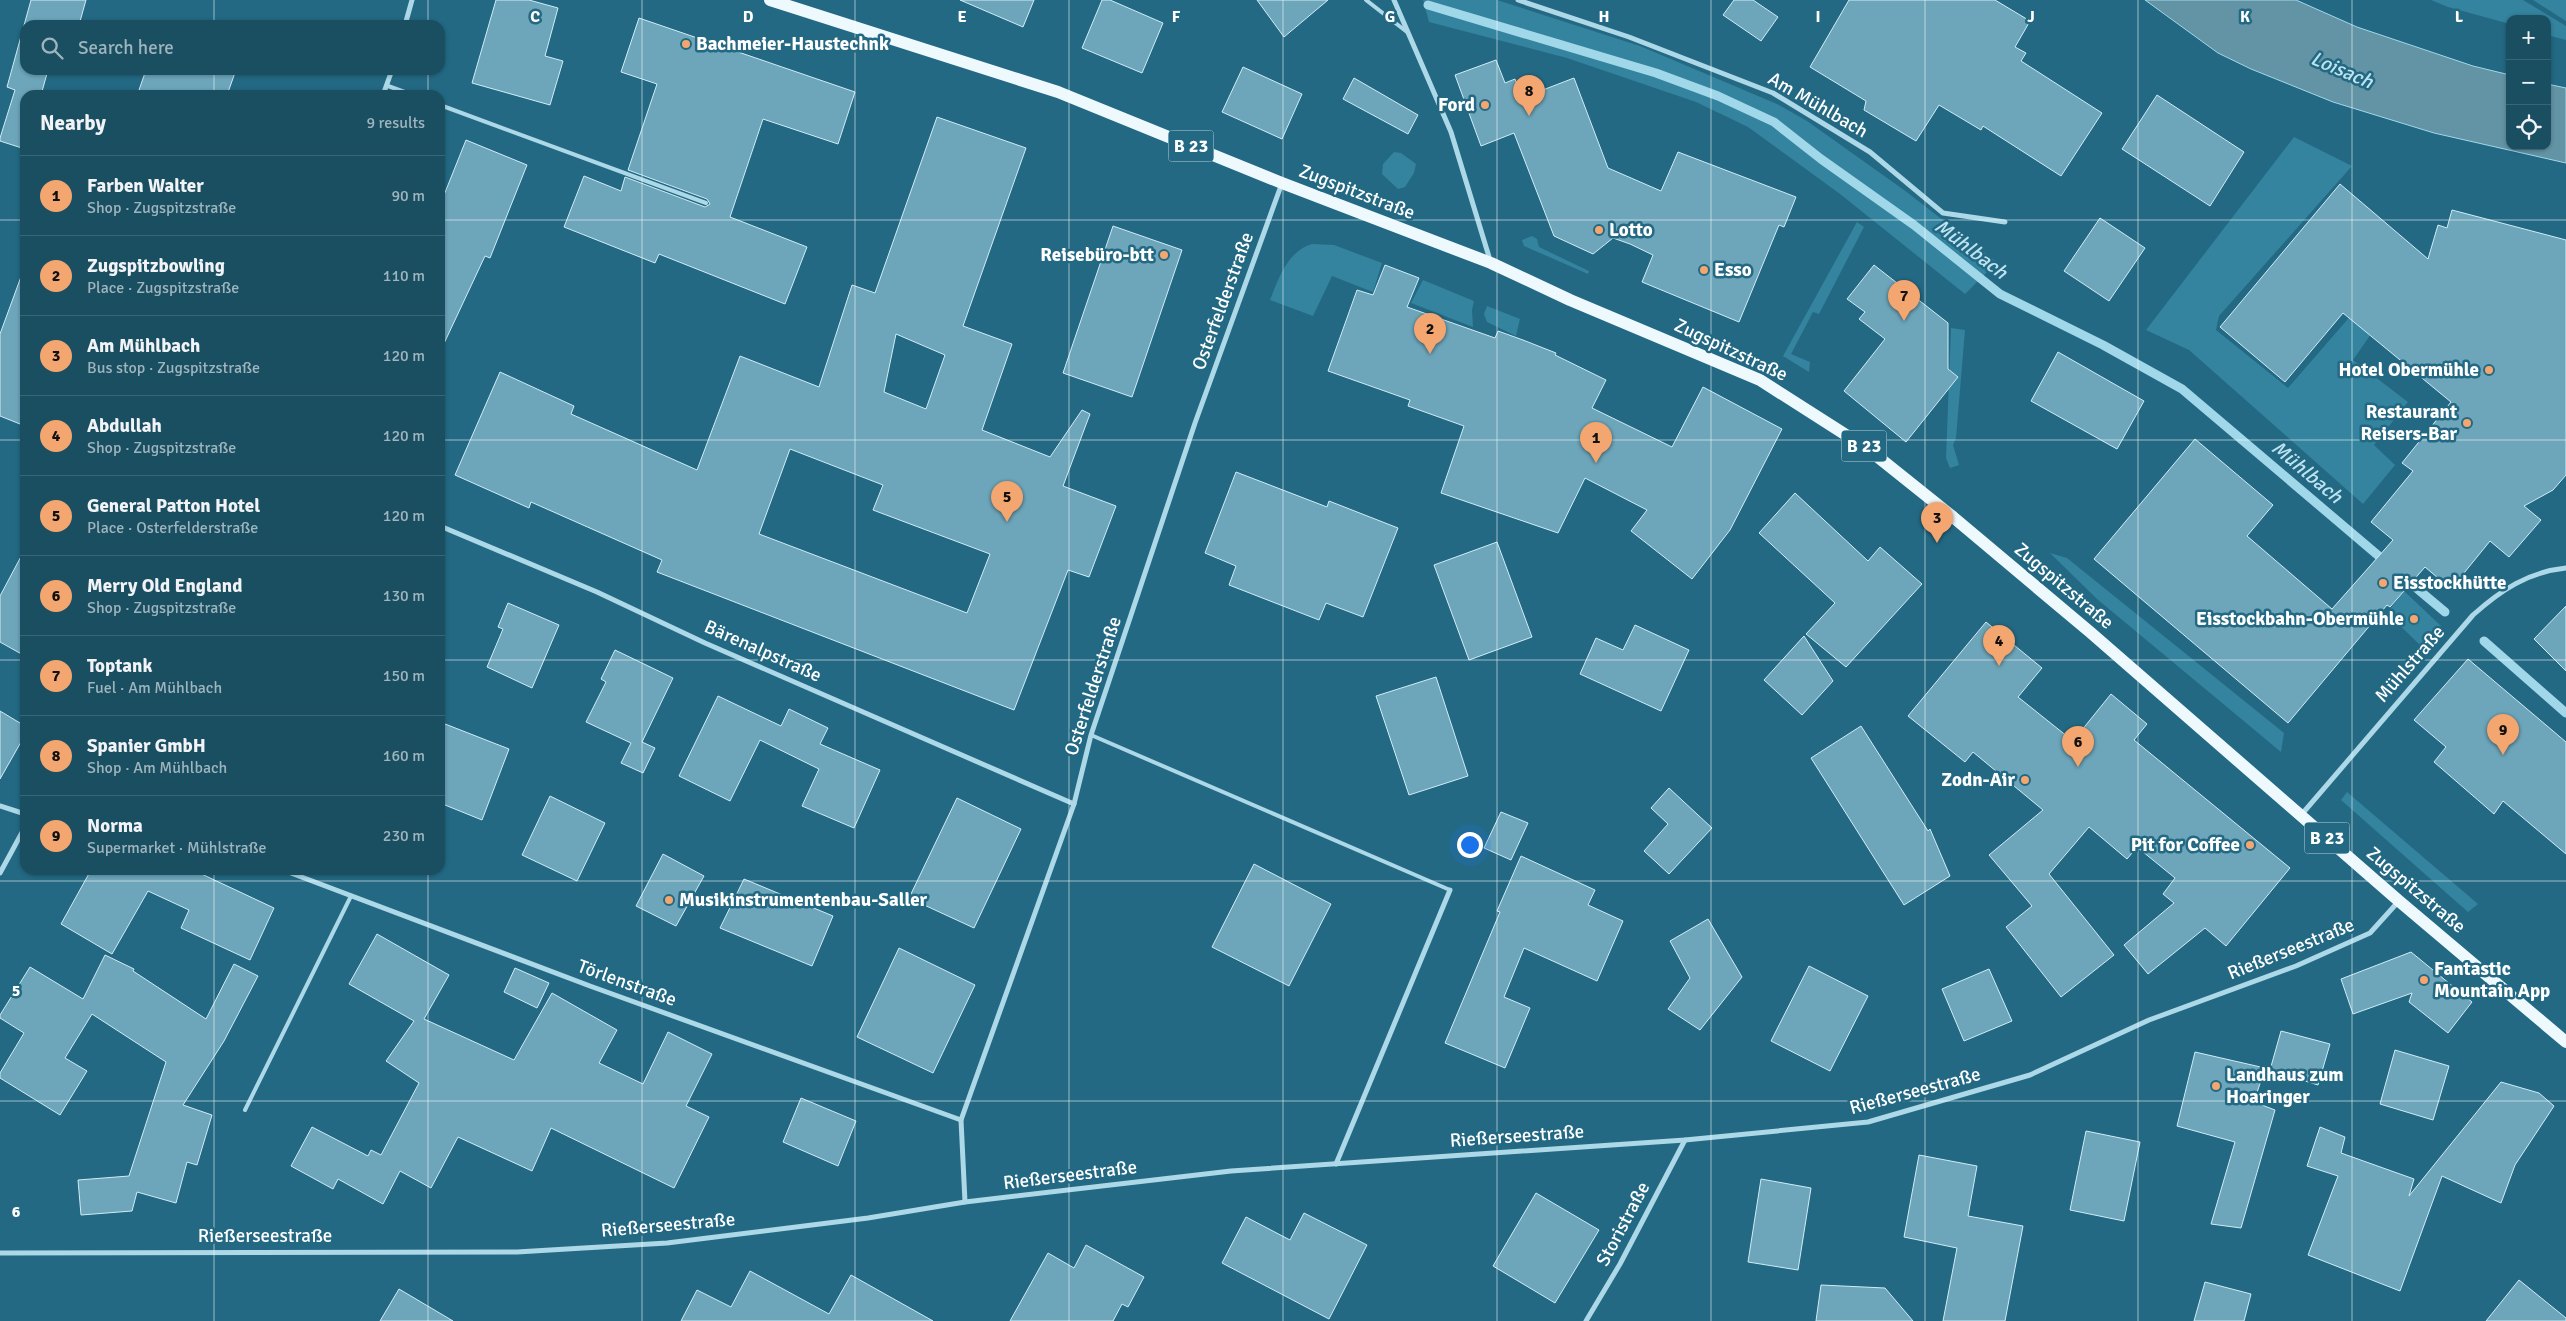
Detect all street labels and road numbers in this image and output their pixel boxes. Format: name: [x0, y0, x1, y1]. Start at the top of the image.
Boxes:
street label: Am Mühlbach: [1764, 67, 1872, 143]
road number: B 23: [1168, 130, 1214, 162]
street label: Zugspitzstraße: [1296, 159, 1418, 225]
street label: Osterfelderstraße: [1187, 229, 1259, 373]
street label: Zugspitzstraße: [1670, 313, 1792, 387]
road number: B 23: [1842, 431, 1886, 462]
street label: Zugspitzstraße: [2009, 537, 2119, 635]
street label: Osterfelderstraße: [1059, 613, 1127, 759]
street label: Bärenalpstraße: [701, 614, 825, 688]
street label: Mühlstraße: [2370, 620, 2450, 708]
road number: B 23: [2304, 822, 2350, 854]
street label: Zugspitzstraße: [2361, 841, 2471, 939]
street label: Rießerseestraße: [2224, 913, 2358, 985]
street label: Törlenstraße: [574, 954, 680, 1012]
street label: Rießerseestraße: [1847, 1062, 1983, 1120]
street label: Rießerseestraße: [1449, 1119, 1585, 1153]
street label: Rießerseestraße: [1002, 1155, 1138, 1195]
street label: Storistraße: [1591, 1178, 1655, 1270]
street label: Rießerseestraße: [600, 1207, 736, 1243]
street label: Rießerseestraße: [198, 1224, 332, 1248]

